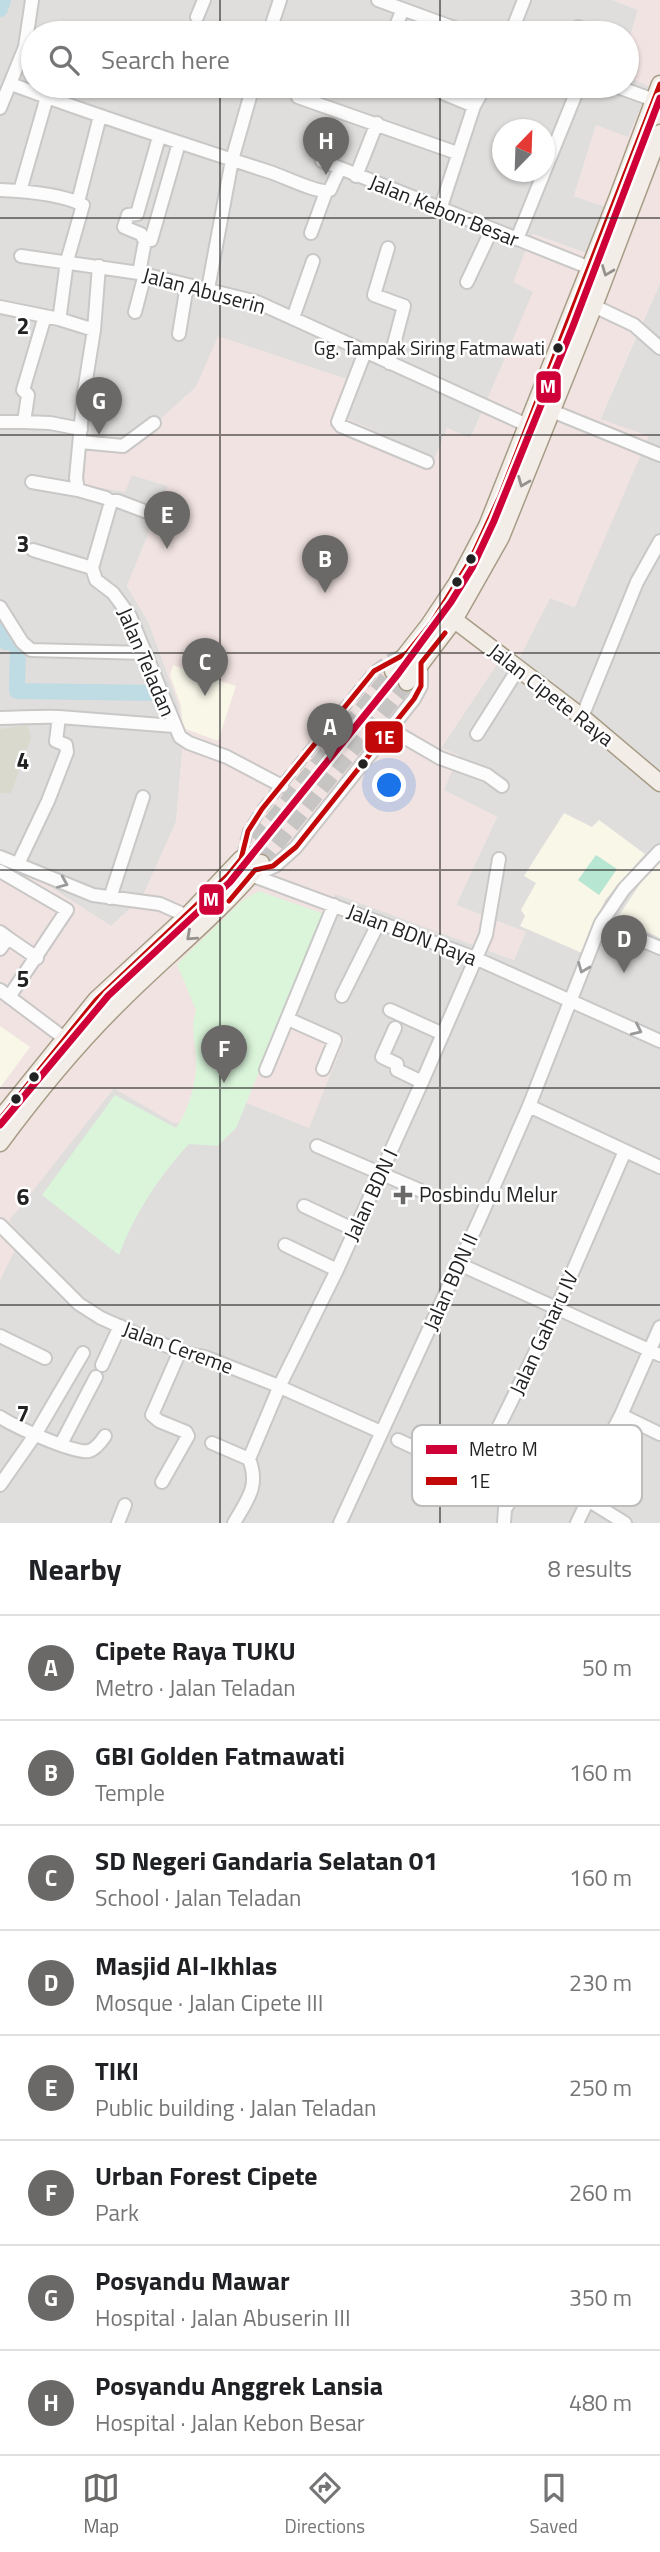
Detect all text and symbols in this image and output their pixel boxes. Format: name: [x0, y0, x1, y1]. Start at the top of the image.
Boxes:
search box: [21, 21, 639, 98]
text: Search here: [101, 40, 230, 79]
icon: search: [45, 41, 83, 79]
pin: H: [303, 117, 349, 175]
north arrow: [492, 119, 555, 182]
street label: Jalan Kebon Besar: [365, 165, 524, 255]
street label: Jalan Abuserin: [139, 258, 269, 322]
one-way arrow: [602, 264, 616, 276]
text: 2: [17, 308, 29, 343]
place label: Gg. Tampak Siring Fatmawati: [314, 333, 545, 362]
marker: Gg. Tampak Siring Fatmawati: [551, 341, 565, 355]
line badge: M: [535, 370, 562, 404]
text: M: [540, 371, 556, 400]
pin: G: [76, 377, 122, 435]
one-way arrow: [517, 474, 531, 487]
pin: E: [144, 491, 190, 549]
text: 3: [17, 526, 29, 561]
pin: B: [302, 535, 348, 593]
unlabelled marker: [464, 552, 478, 566]
unlabelled marker: [450, 575, 464, 589]
street label: Jalan Teladan: [110, 602, 184, 721]
street label: Jalan Cipete Raya: [482, 635, 622, 754]
pin: C: [182, 638, 228, 696]
pin: A: [307, 703, 353, 761]
line badge: 1E: [364, 720, 404, 754]
text: 1E: [373, 722, 395, 751]
text: 4: [17, 743, 29, 778]
unlabelled marker: [356, 757, 370, 771]
your location: [372, 768, 406, 802]
one-way arrow: [56, 875, 68, 889]
line badge: M: [198, 883, 225, 916]
text: M: [203, 884, 219, 913]
street label: Jalan BDN Raya: [343, 895, 482, 974]
pin: D: [601, 915, 647, 973]
one-way arrow: [186, 928, 199, 941]
one-way arrow: [577, 960, 591, 973]
text: 5: [17, 961, 29, 996]
one-way arrow: [630, 1022, 642, 1036]
pin: F: [201, 1025, 247, 1083]
unlabelled marker: [27, 1070, 41, 1084]
unlabelled marker: [9, 1092, 23, 1106]
street label: Jalan BDN I: [335, 1143, 405, 1246]
place label: Posbindu Melur: [419, 1178, 557, 1210]
text: 6: [17, 1179, 30, 1214]
marker: Posbindu Melur: [393, 1185, 413, 1205]
street label: Jalan BDN II: [414, 1228, 486, 1335]
street label: Jalan Gaharu IV: [500, 1265, 586, 1400]
street label: Jalan Cereme: [119, 1312, 238, 1382]
text: 7: [17, 1396, 29, 1431]
legend: [412, 1425, 642, 1506]
text: Metro M: [469, 1434, 538, 1463]
text: 1E: [469, 1466, 490, 1495]
text: Nearby: [28, 1546, 121, 1592]
text: 8 results: [548, 1551, 632, 1586]
text: Cipete Raya TUKU: [95, 1631, 296, 1670]
text: A: [44, 1650, 58, 1685]
text: 50 m: [582, 1650, 632, 1685]
text: Metro · Jalan Teladan: [95, 1670, 296, 1705]
text: GBI Golden Fatmawati: [95, 1736, 345, 1775]
text: B: [44, 1755, 58, 1790]
text: 160 m: [569, 1755, 632, 1790]
text: Temple: [95, 1775, 165, 1810]
text: SD Negeri Gandaria Selatan 01: [95, 1841, 438, 1880]
text: C: [45, 1860, 57, 1895]
text: 160 m: [569, 1860, 632, 1895]
text: School · Jalan Teladan: [95, 1880, 301, 1915]
text: Masjid Al-Ikhlas: [95, 1946, 277, 1985]
text: D: [44, 1965, 58, 2000]
text: 230 m: [569, 1965, 632, 2000]
text: Mosque · Jalan Cipete III: [95, 1985, 323, 2020]
text: TIKI: [95, 2051, 139, 2090]
text: E: [45, 2070, 57, 2105]
text: 250 m: [569, 2070, 632, 2105]
text: Public building · Jalan Teladan: [95, 2090, 376, 2125]
text: Urban Forest Cipete: [95, 2156, 318, 2195]
text: F: [45, 2175, 57, 2210]
text: 260 m: [569, 2175, 632, 2210]
text: Park: [95, 2195, 139, 2230]
text: Posyandu Mawar: [95, 2261, 290, 2300]
text: G: [44, 2280, 58, 2315]
text: 350 m: [569, 2280, 632, 2315]
text: Hospital · Jalan Abuserin III: [95, 2300, 351, 2335]
text: Posyandu Anggrek Lansia: [95, 2366, 383, 2405]
text: H: [43, 2385, 59, 2420]
text: 480 m: [569, 2385, 632, 2420]
text: Hospital · Jalan Kebon Besar: [95, 2405, 365, 2440]
tab: Map: [82, 2469, 120, 2540]
tab: Directions: [285, 2469, 365, 2540]
tab: Saved: [529, 2469, 578, 2540]

